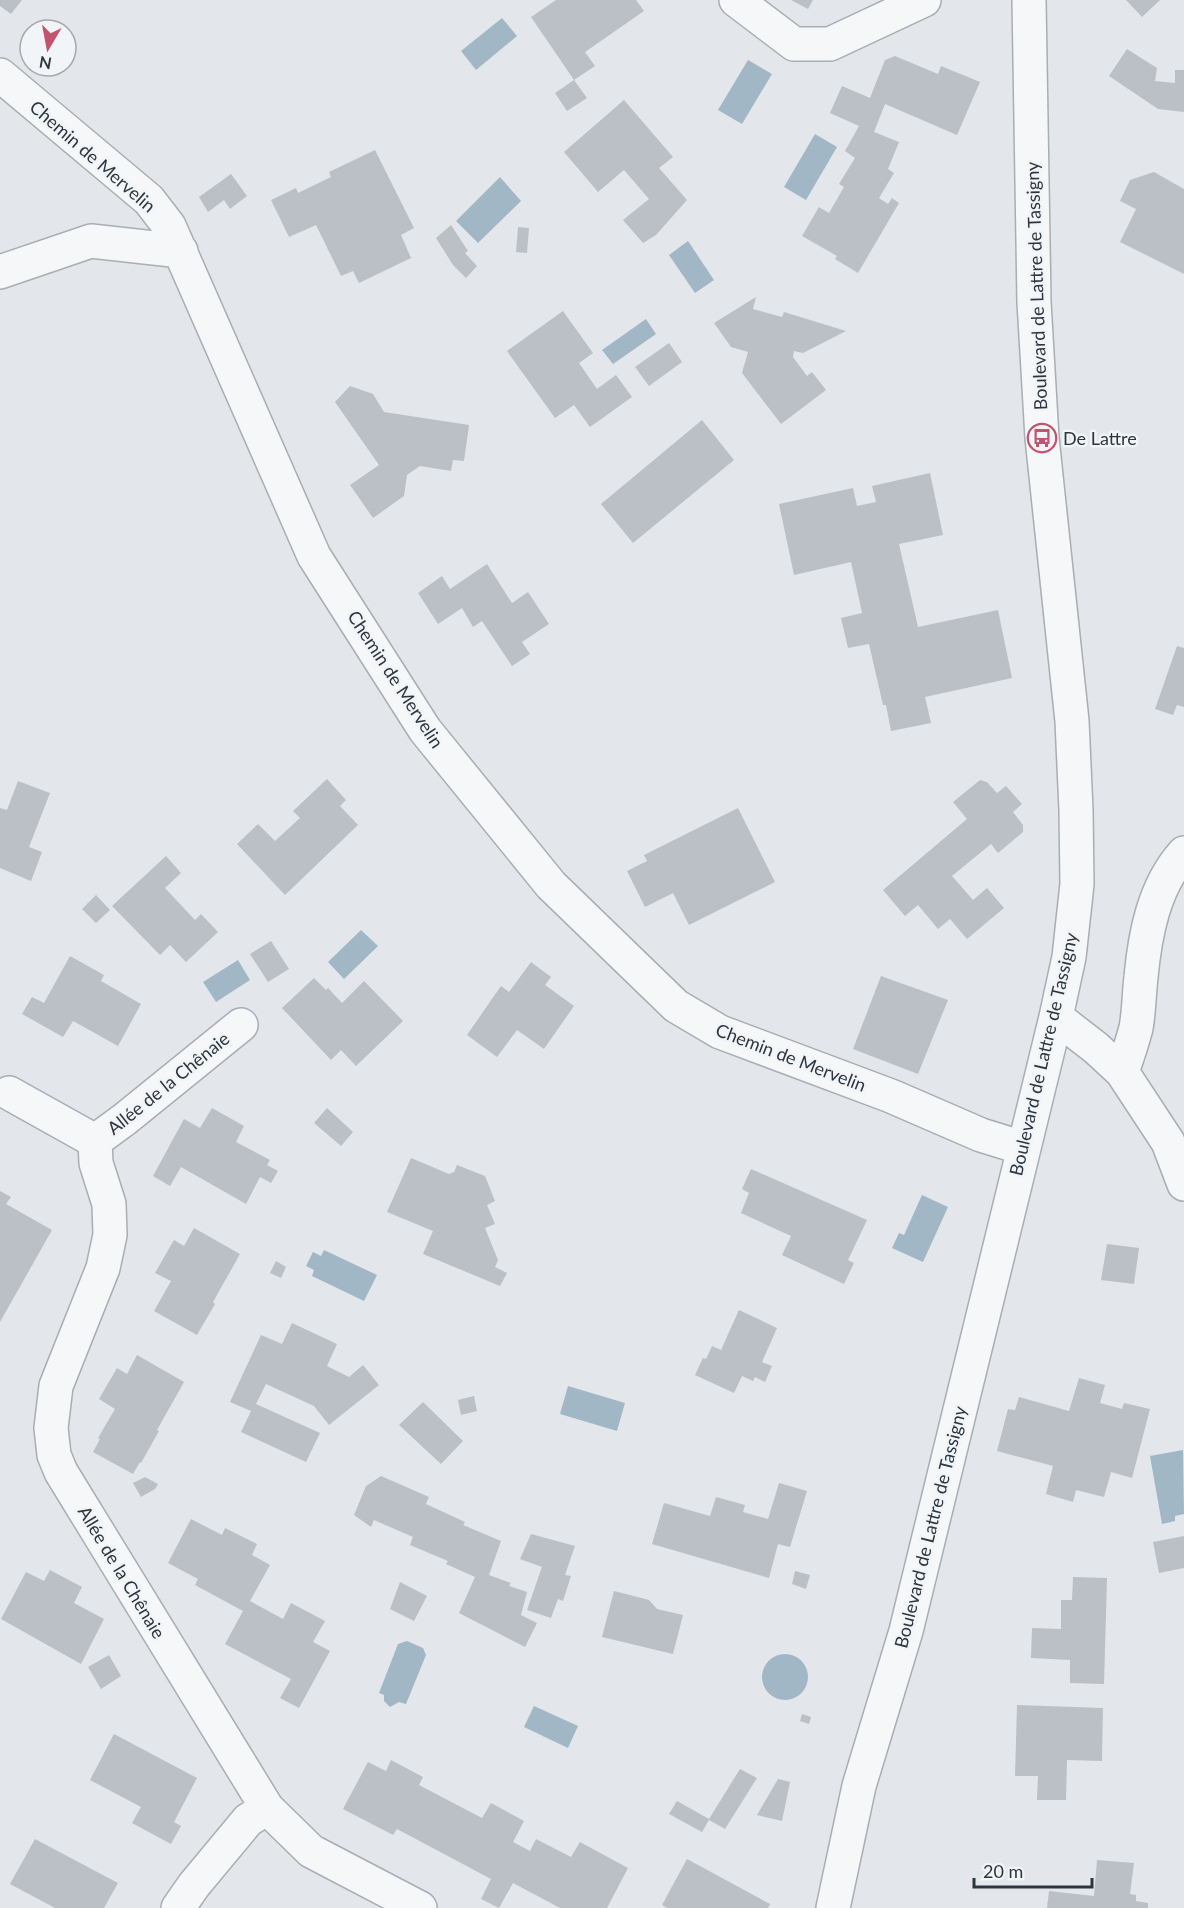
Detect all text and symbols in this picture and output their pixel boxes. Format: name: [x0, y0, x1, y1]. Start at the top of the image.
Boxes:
north arrow: [18, 18, 78, 78]
text: N: [38, 53, 53, 74]
street label: Chemin de Mervelin: [26, 95, 160, 217]
street label: Boulevard de Lattre de Tassigny: [1021, 161, 1051, 411]
bus stop icon: De Lattre: [1026, 422, 1058, 454]
place label: De Lattre: [1063, 427, 1137, 449]
street label: Chemin de Mervelin: [343, 606, 449, 752]
street label: Boulevard de Lattre de Tassigny: [1004, 930, 1082, 1178]
street label: Chemin de Mervelin: [713, 1018, 869, 1096]
street label: Allée de la Chênaie: [103, 1027, 233, 1139]
street label: Boulevard de Lattre de Tassigny: [889, 1403, 971, 1650]
street label: Allée de la Chênaie: [74, 1502, 170, 1642]
scale bar: [974, 1851, 1092, 1889]
text: 20 m: [983, 1860, 1023, 1882]

